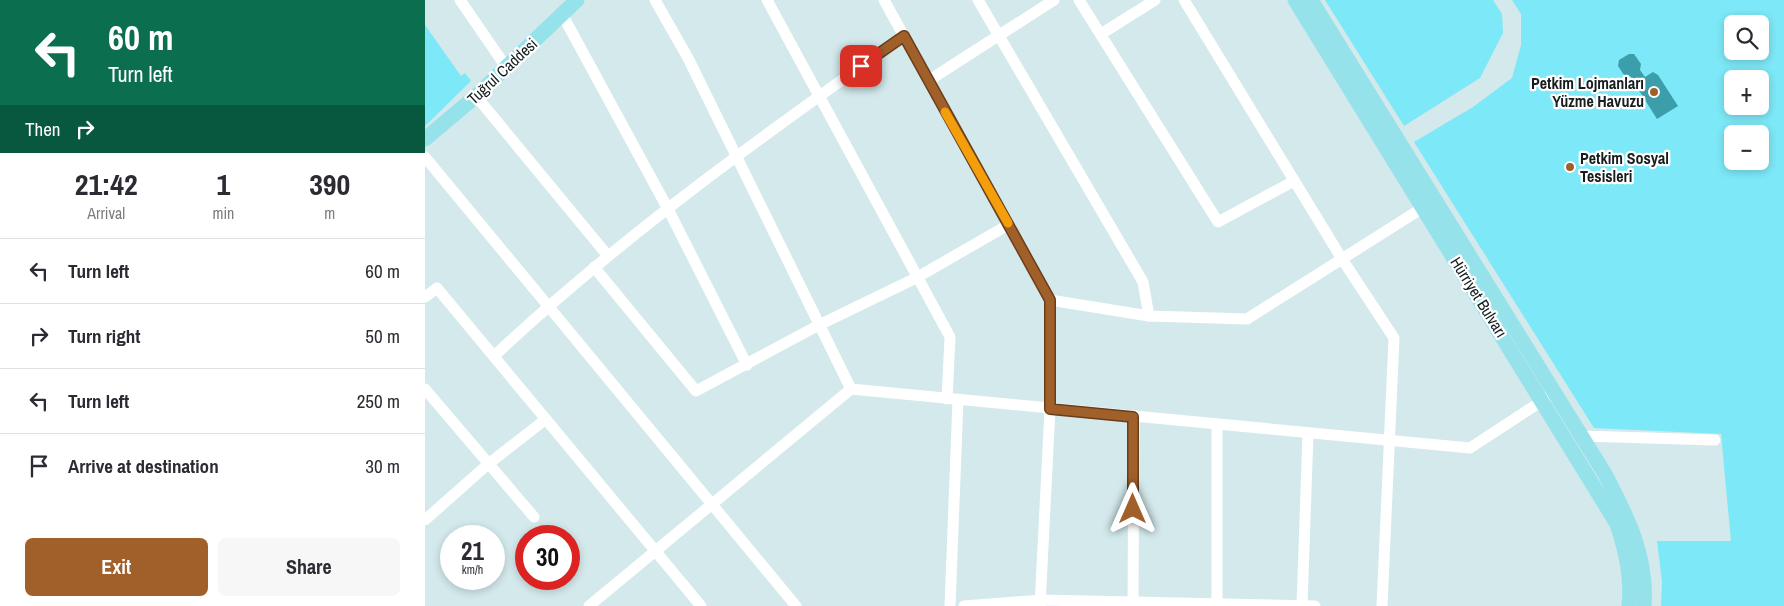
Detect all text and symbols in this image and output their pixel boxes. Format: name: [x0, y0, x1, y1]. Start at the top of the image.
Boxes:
text: 60 m: [108, 14, 173, 61]
map controls: [1724, 15, 1769, 170]
button: search: [1724, 15, 1769, 60]
icon: left: [25, 20, 90, 85]
street label: Tuğrul Caddesi: [462, 33, 542, 109]
pin: [840, 45, 882, 87]
icon: arrive: [847, 52, 875, 80]
text: Turn left: [108, 59, 173, 89]
button: +: [1724, 70, 1769, 115]
place label: Petkim Lojmanları Yüzme Havuzu: [1531, 72, 1644, 112]
marker: Petkim Lojmanları Yüzme Havuzu: [1648, 86, 1660, 98]
icon: right: [71, 115, 99, 143]
text: Then: [25, 116, 61, 142]
button: −: [1724, 125, 1769, 170]
place label: Petkim Sosyal Tesisleri: [1580, 147, 1669, 187]
marker: Petkim Sosyal Tesisleri: [1564, 161, 1576, 173]
text: 21:42: [75, 164, 138, 204]
text: 1: [217, 164, 230, 204]
text: 390: [309, 164, 350, 204]
text: Arrival: [87, 202, 125, 224]
text: min: [212, 202, 234, 224]
text: m: [324, 202, 335, 224]
street label: Hürriyet Bulvarı: [1446, 253, 1512, 341]
icon: left: [25, 257, 53, 285]
text: Turn left: [68, 258, 129, 284]
text: 60 m: [365, 258, 400, 284]
icon: right: [25, 322, 53, 350]
text: Turn right: [68, 323, 140, 349]
text: 50 m: [365, 323, 400, 349]
icon: left: [25, 387, 53, 415]
text: Turn left: [68, 388, 129, 414]
text: 250 m: [357, 388, 400, 414]
icon: arrive: [25, 452, 53, 480]
text: Arrive at destination: [68, 453, 219, 479]
text: 30 m: [365, 453, 400, 479]
position arrow: [1106, 482, 1158, 534]
speed limit sign: 30: [515, 525, 580, 590]
text: 21: [461, 534, 484, 568]
button: Exit: [25, 538, 208, 596]
button: Share: [218, 538, 400, 596]
text: km/h: [462, 562, 483, 578]

